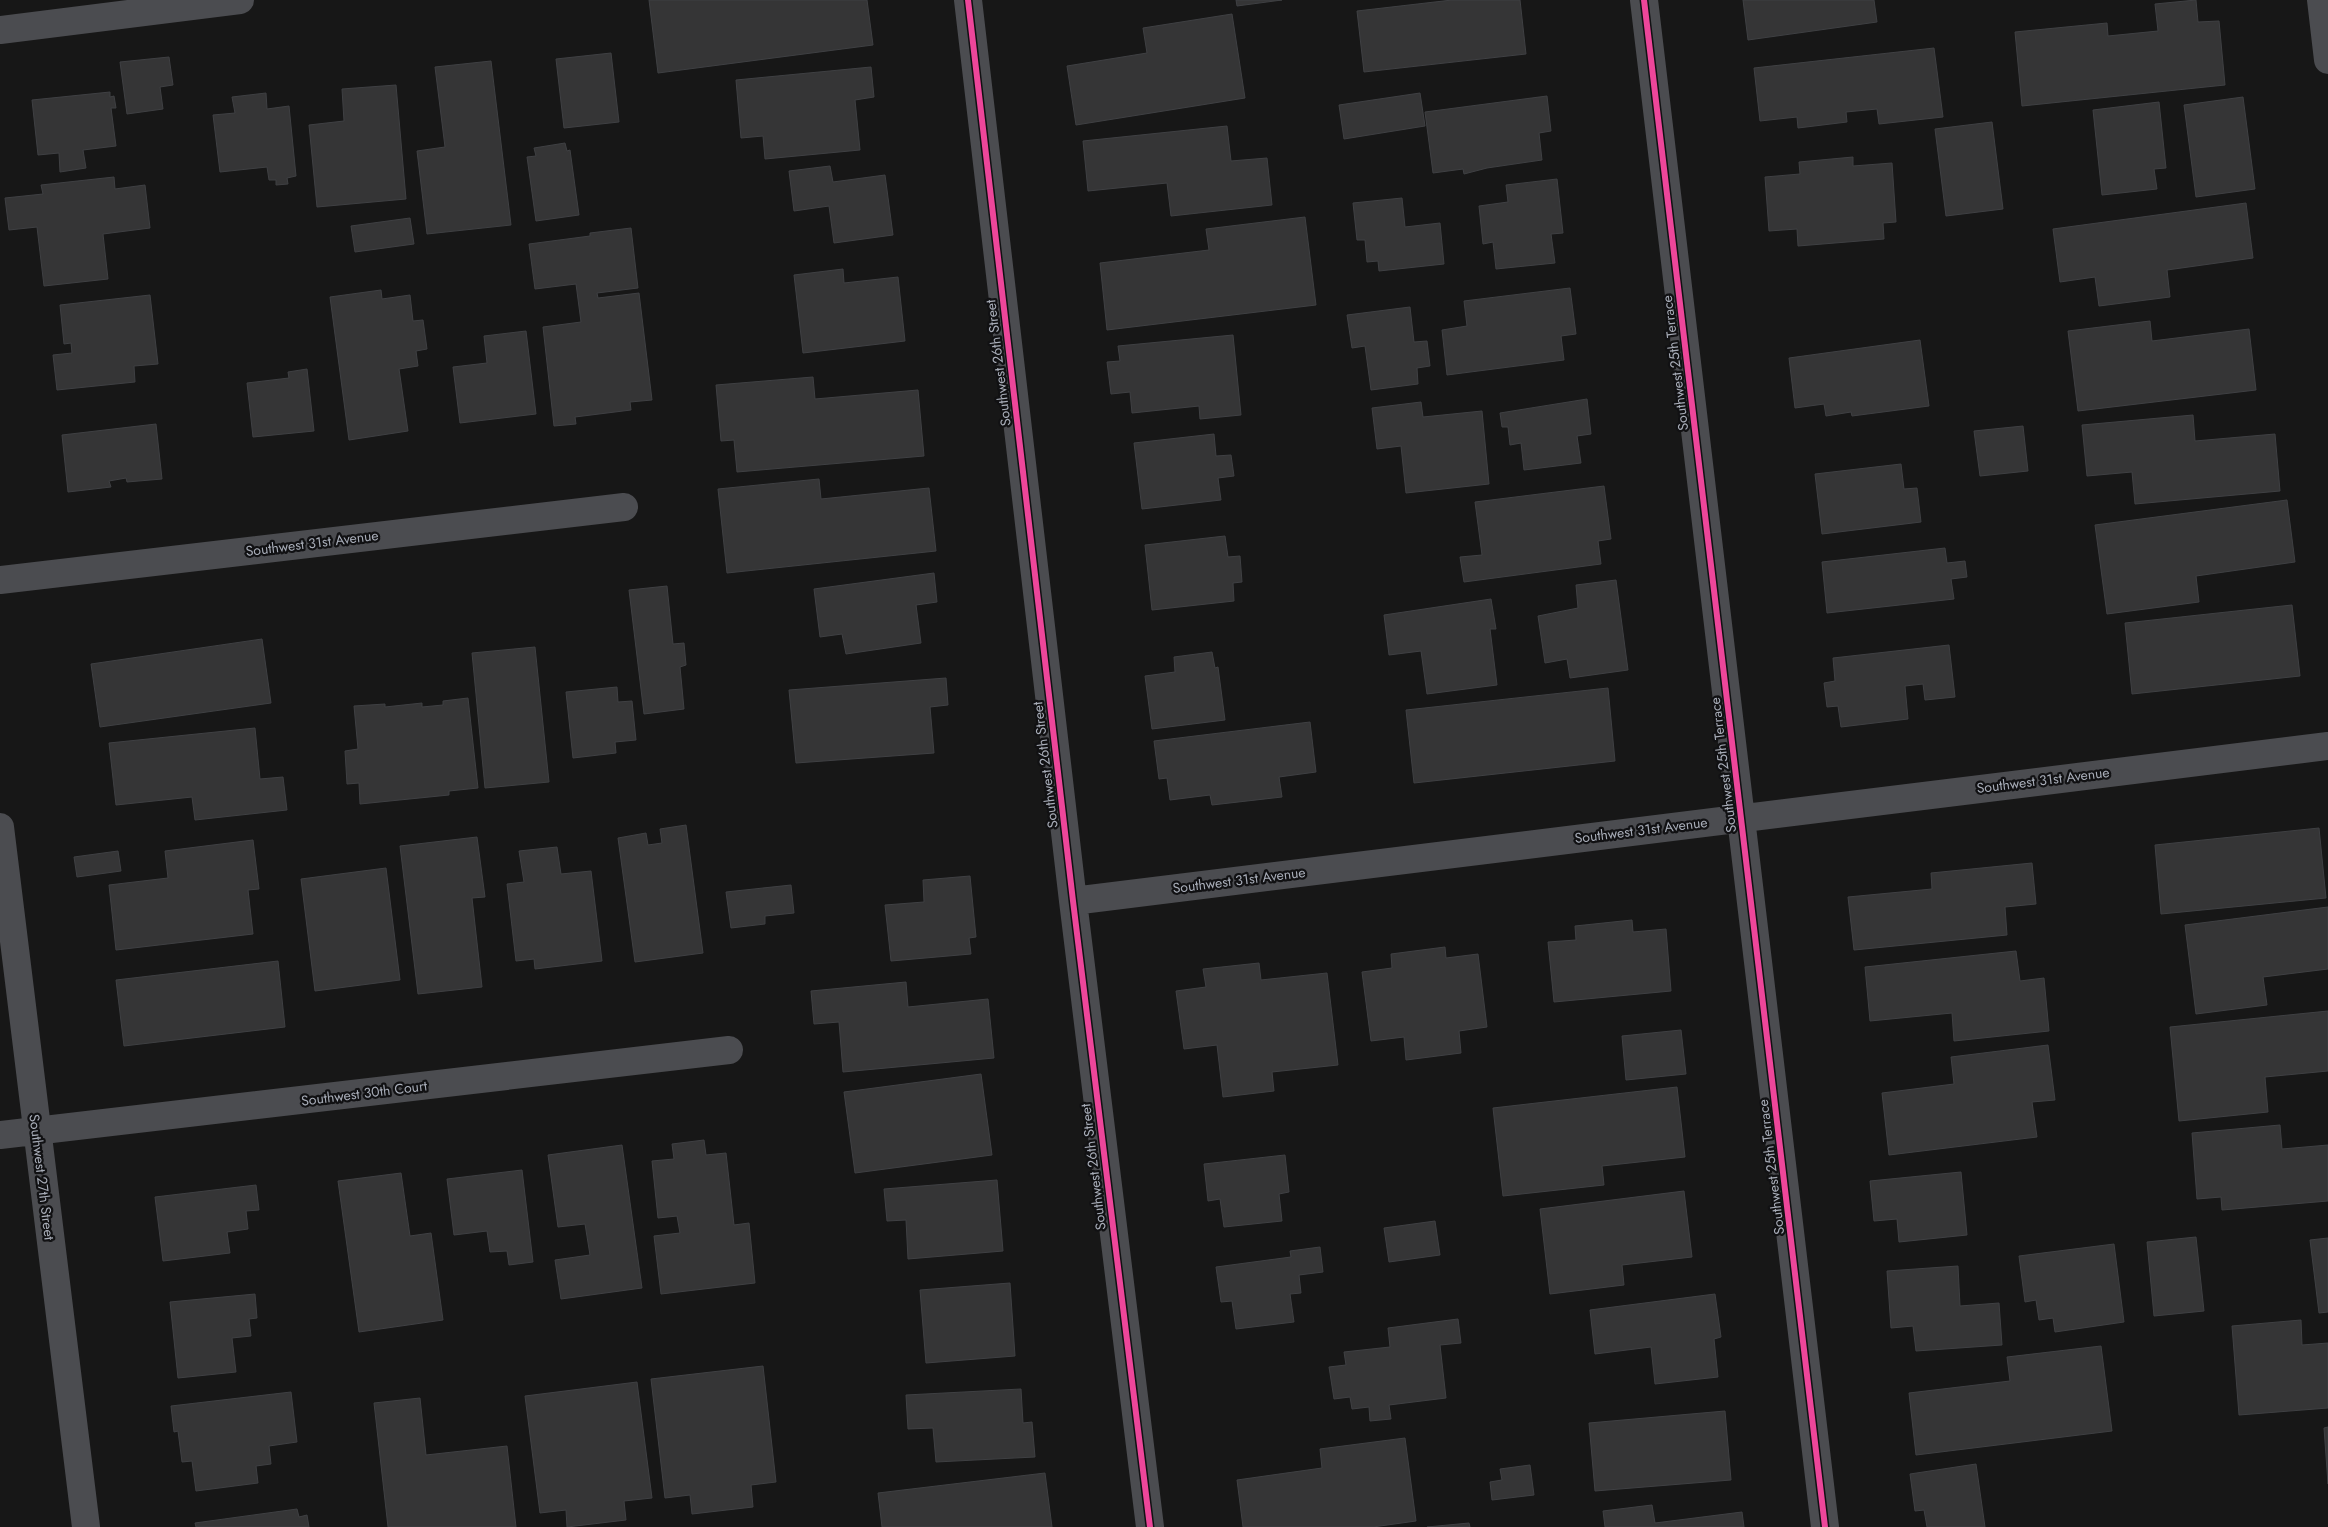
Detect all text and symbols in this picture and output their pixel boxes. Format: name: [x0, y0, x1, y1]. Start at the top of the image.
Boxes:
street label: Southwest 25th Terrace: [1657, 294, 1693, 432]
street label: Southwest 26th Street: [980, 298, 1016, 427]
street label: Southwest 31st Avenue: [244, 525, 380, 561]
street label: Southwest 25th Terrace: [1705, 696, 1741, 834]
street label: Southwest 26th Street: [1027, 700, 1063, 829]
street label: Southwest 31st Avenue: [1975, 762, 2111, 798]
street label: Southwest 31st Avenue: [1573, 812, 1709, 848]
street label: Southwest 31st Avenue: [1171, 862, 1307, 898]
street label: Southwest 30th Court: [300, 1075, 429, 1111]
street label: Southwest 25th Terrace: [1753, 1098, 1789, 1236]
street label: Southwest 26th Street: [1075, 1102, 1111, 1231]
street label: Southwest 27th Street: [24, 1113, 60, 1242]

